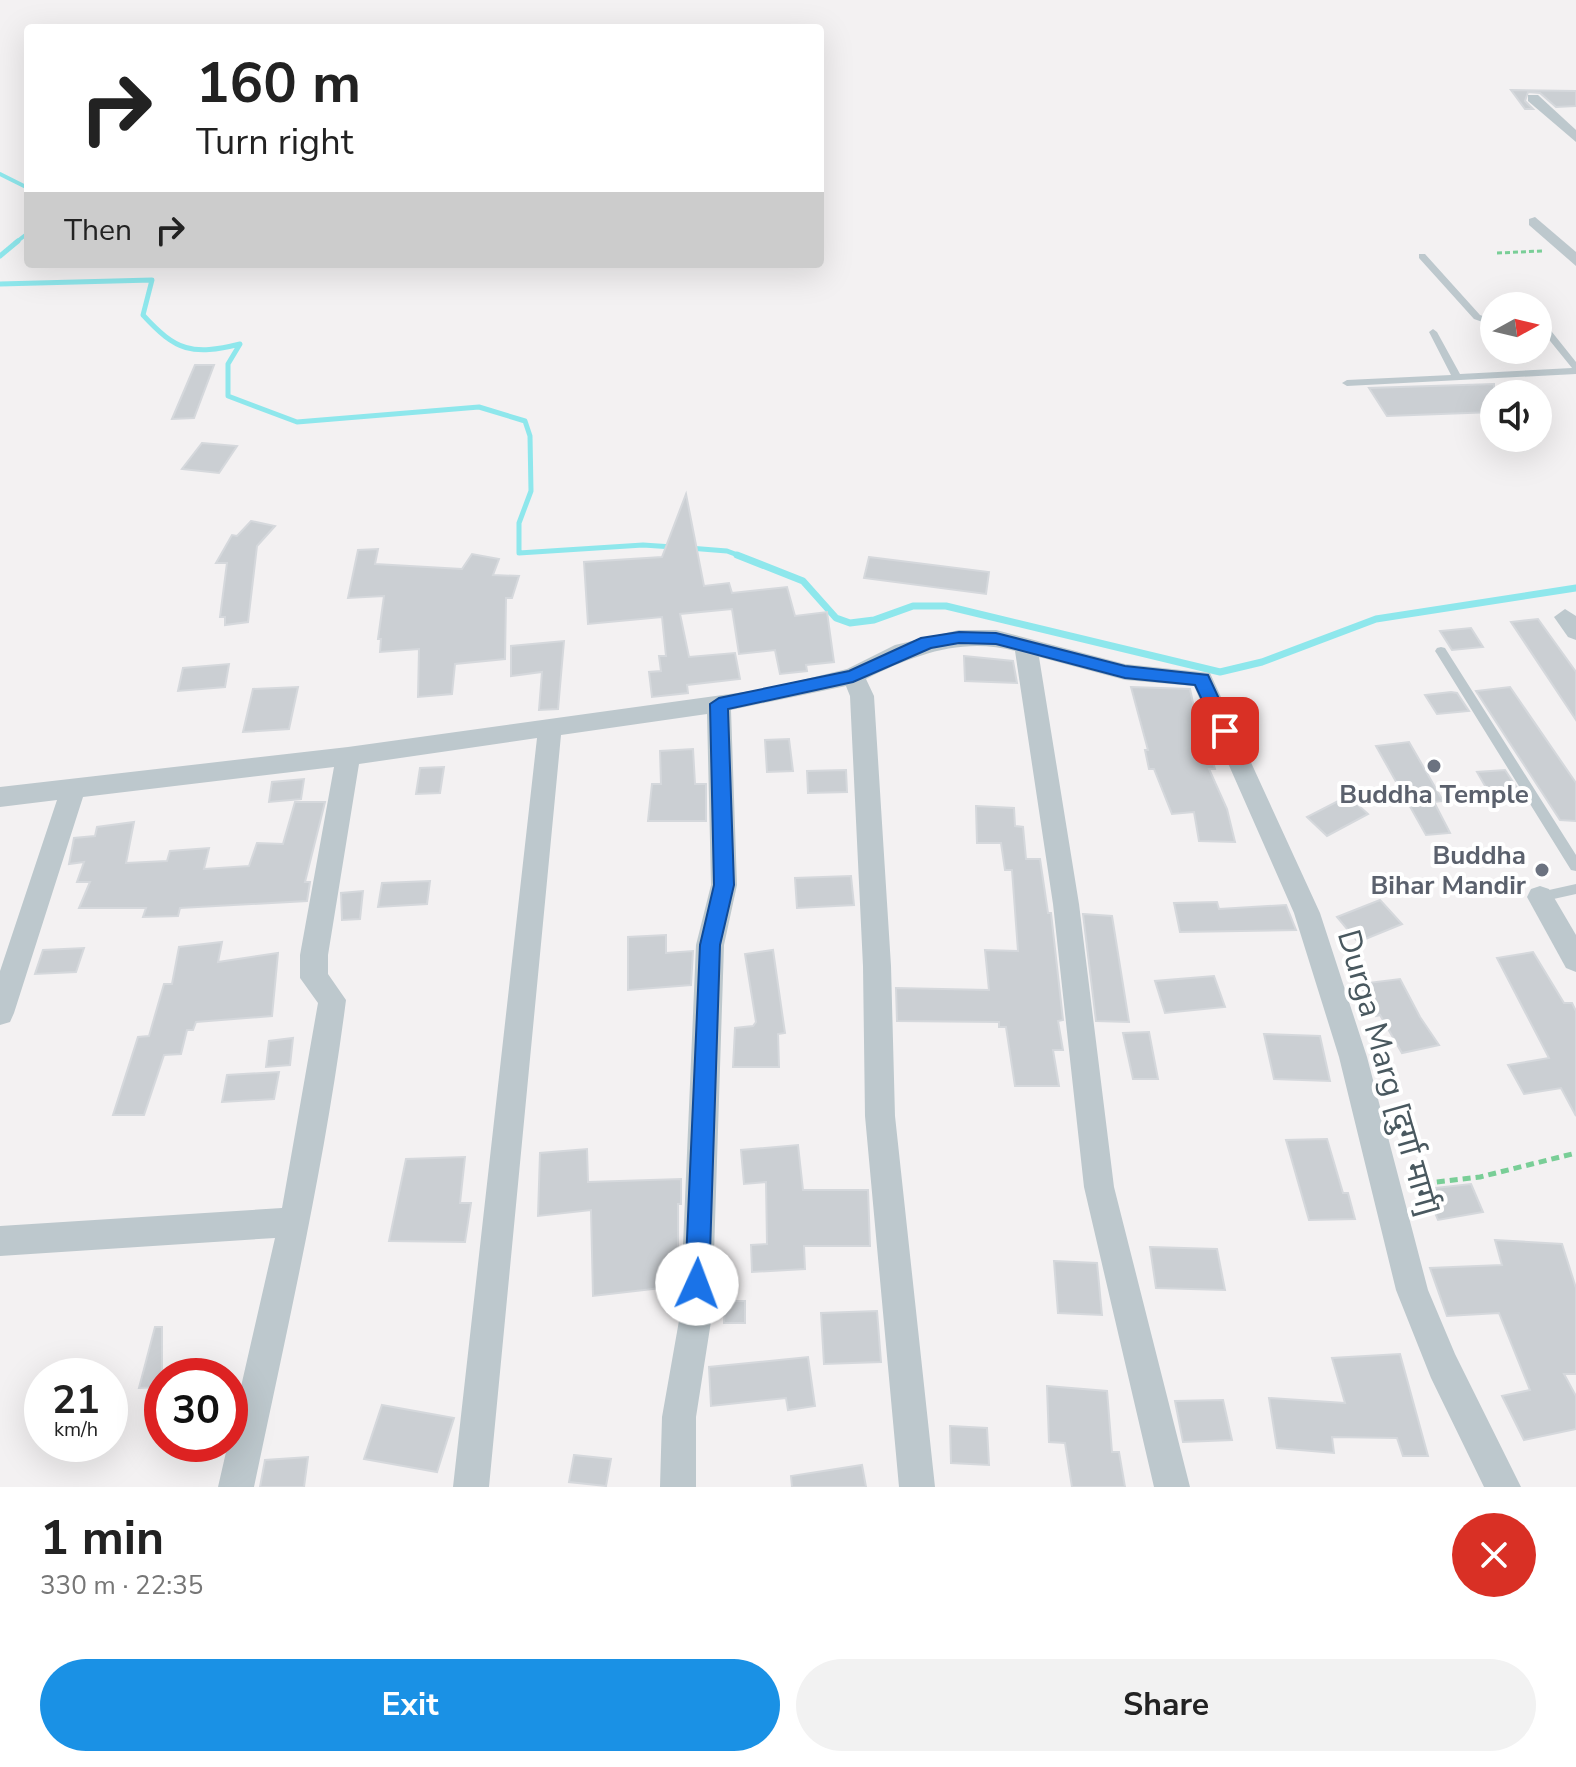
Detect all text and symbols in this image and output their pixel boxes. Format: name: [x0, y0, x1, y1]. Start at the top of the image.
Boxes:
text: 160 m: [196, 45, 361, 122]
icon: right: [64, 56, 168, 160]
text: Turn right: [196, 118, 353, 167]
icon: right: [148, 208, 192, 252]
text: Then: [64, 210, 132, 251]
north arrow: [1480, 292, 1552, 364]
map controls: [1480, 292, 1552, 452]
button: sound: [1480, 380, 1552, 452]
pin: [1191, 697, 1259, 765]
icon: arrive: [1203, 709, 1247, 753]
marker: Buddha Temple: [1425, 757, 1443, 775]
place label: Buddha Temple: [1339, 777, 1529, 812]
place label: Buddha Bihar Mandir: [1370, 838, 1527, 903]
marker: Buddha Bihar Mandir: [1533, 861, 1551, 879]
street label: Durga Marg [दुर्गा मार्ग]: [1327, 925, 1450, 1222]
position arrow: [655, 1242, 739, 1326]
speed limit sign: 30: [144, 1358, 248, 1462]
text: 21: [52, 1373, 100, 1427]
text: km/h: [54, 1416, 98, 1443]
text: 1 min: [40, 1505, 164, 1571]
button: close: [1452, 1513, 1536, 1597]
text: 330 m · 22:35: [40, 1568, 203, 1603]
button: Exit: [40, 1659, 780, 1751]
button: Share: [796, 1659, 1536, 1751]

